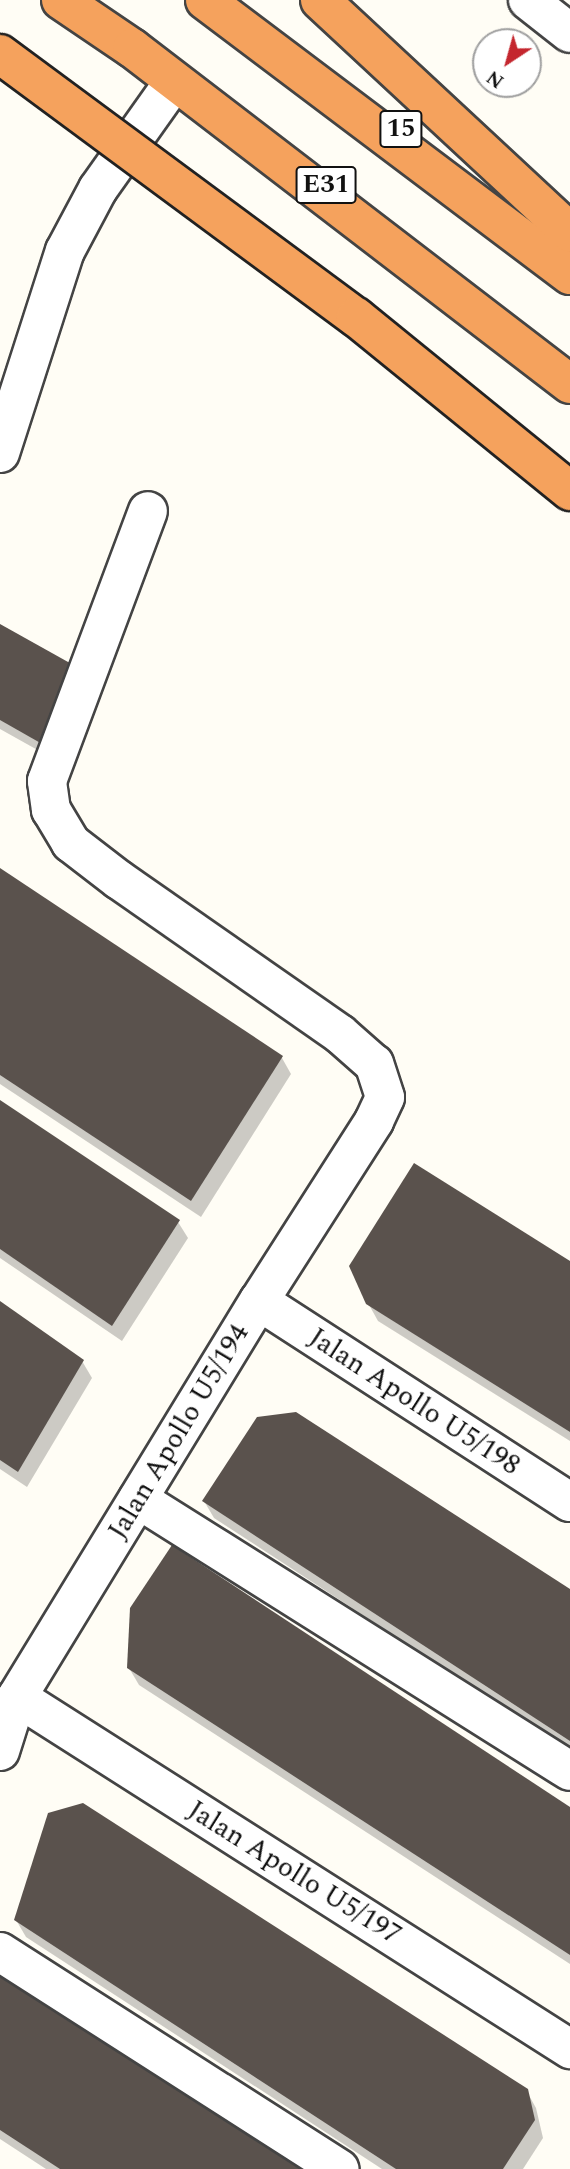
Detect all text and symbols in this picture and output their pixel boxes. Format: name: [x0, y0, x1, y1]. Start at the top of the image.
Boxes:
north arrow: [472, 28, 542, 98]
text: N: [481, 62, 510, 95]
road number: 15: [378, 106, 424, 152]
road number: E31: [294, 162, 358, 208]
street label: Jalan Apollo U5/194: [101, 1318, 257, 1546]
street label: Jalan Apollo U5/198: [302, 1321, 526, 1483]
street label: Jalan Apollo U5/197: [181, 1794, 407, 1952]

